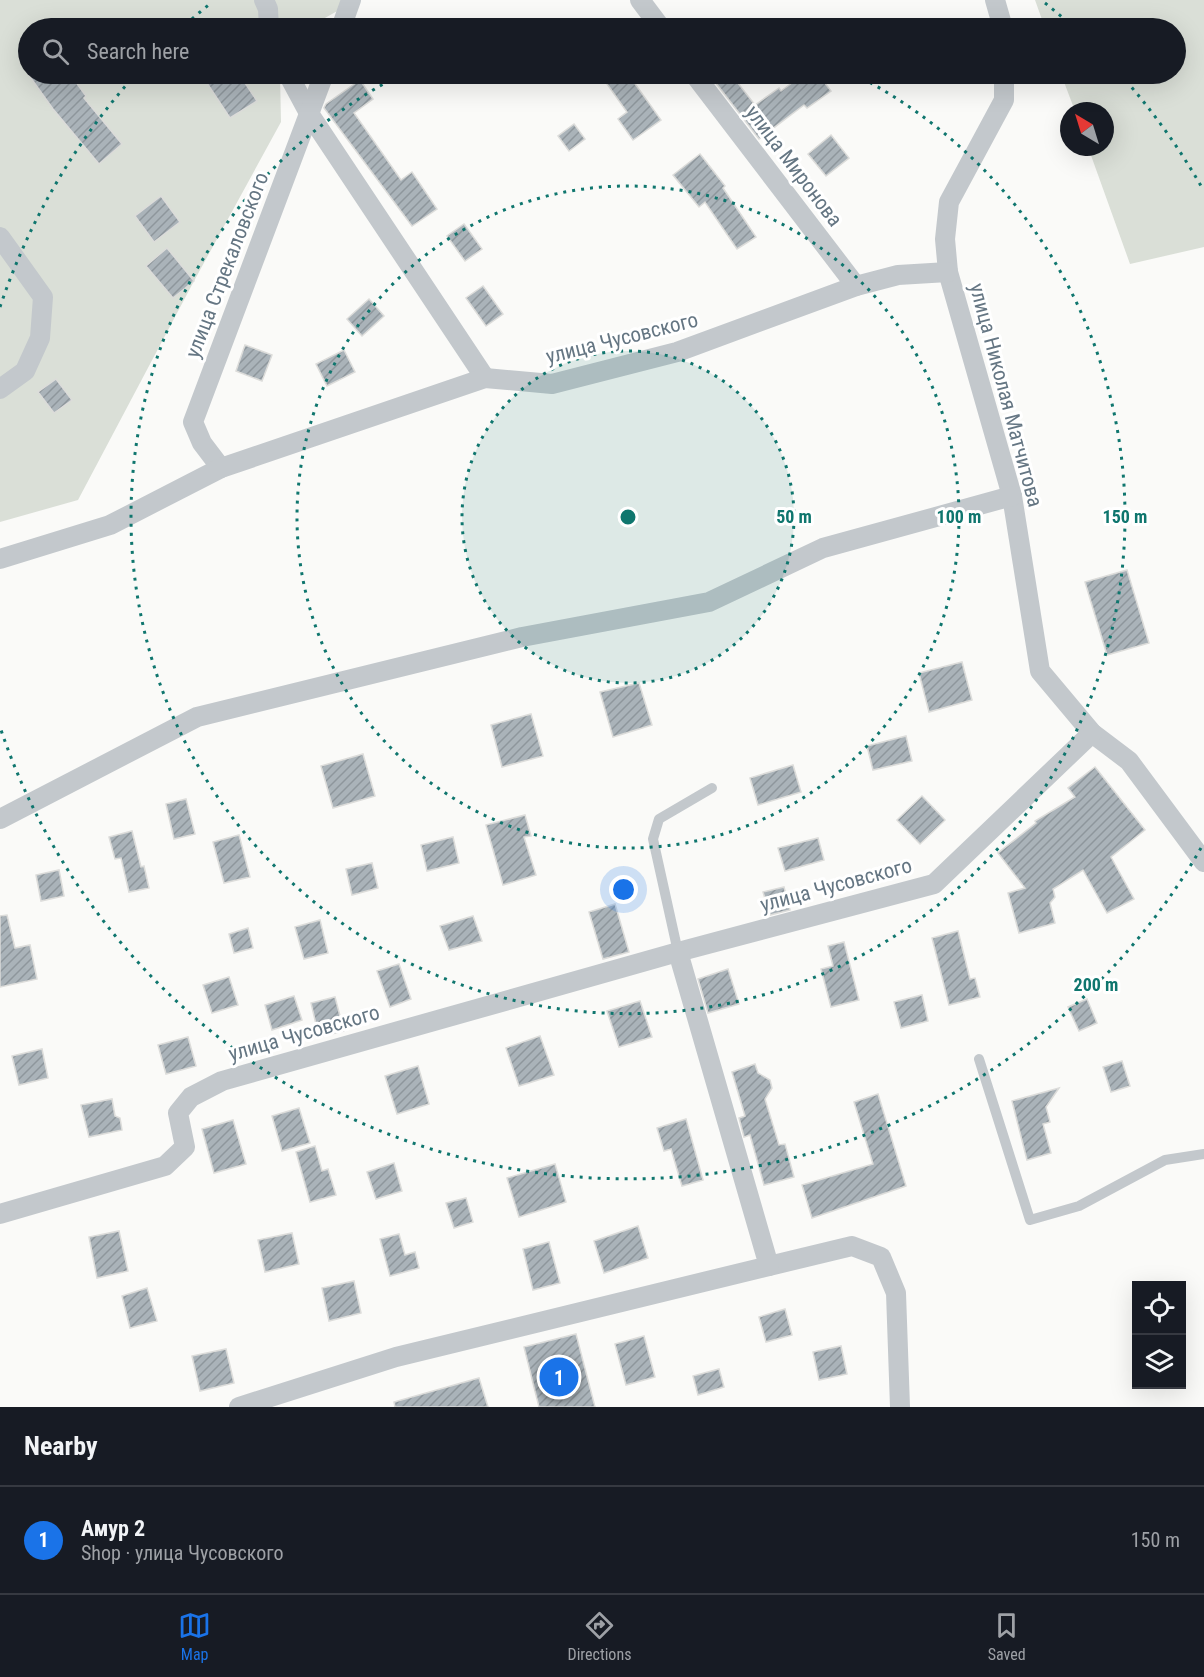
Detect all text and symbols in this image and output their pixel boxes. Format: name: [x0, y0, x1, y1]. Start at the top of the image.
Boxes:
search box: [18, 18, 1186, 84]
icon: search: [39, 35, 72, 68]
text: Search here: [87, 39, 189, 64]
street label: улица Миронова: [741, 101, 847, 231]
north arrow: [1060, 102, 1114, 156]
street label: улица Стрекаловского: [181, 169, 273, 361]
street label: улица Николая Матчитова: [965, 281, 1047, 509]
street label: улица Чусовского: [543, 307, 701, 369]
text: 50 m: [776, 506, 812, 527]
text: 100 m: [937, 506, 981, 527]
text: 150 m: [1103, 506, 1147, 527]
centre of rings: [618, 507, 638, 527]
street label: улица Чусовского: [758, 853, 914, 917]
your location: [609, 875, 638, 904]
text: 200 m: [1074, 974, 1118, 995]
street label: улица Чусовского: [226, 1000, 382, 1066]
map controls: [1132, 1281, 1186, 1389]
button: locate: [1132, 1281, 1186, 1335]
button: layers: [1132, 1335, 1186, 1389]
pin: 1: [540, 1354, 578, 1400]
text: Nearby: [24, 1431, 98, 1461]
text: Амур 2: [81, 1516, 145, 1541]
text: 1: [38, 1528, 49, 1552]
text: 150 m: [1131, 1528, 1180, 1552]
text: Shop · улица Чусовского: [81, 1541, 283, 1565]
tab: Map: [178, 1609, 211, 1664]
tab: Directions: [568, 1609, 631, 1664]
tab: Saved: [988, 1609, 1026, 1664]

